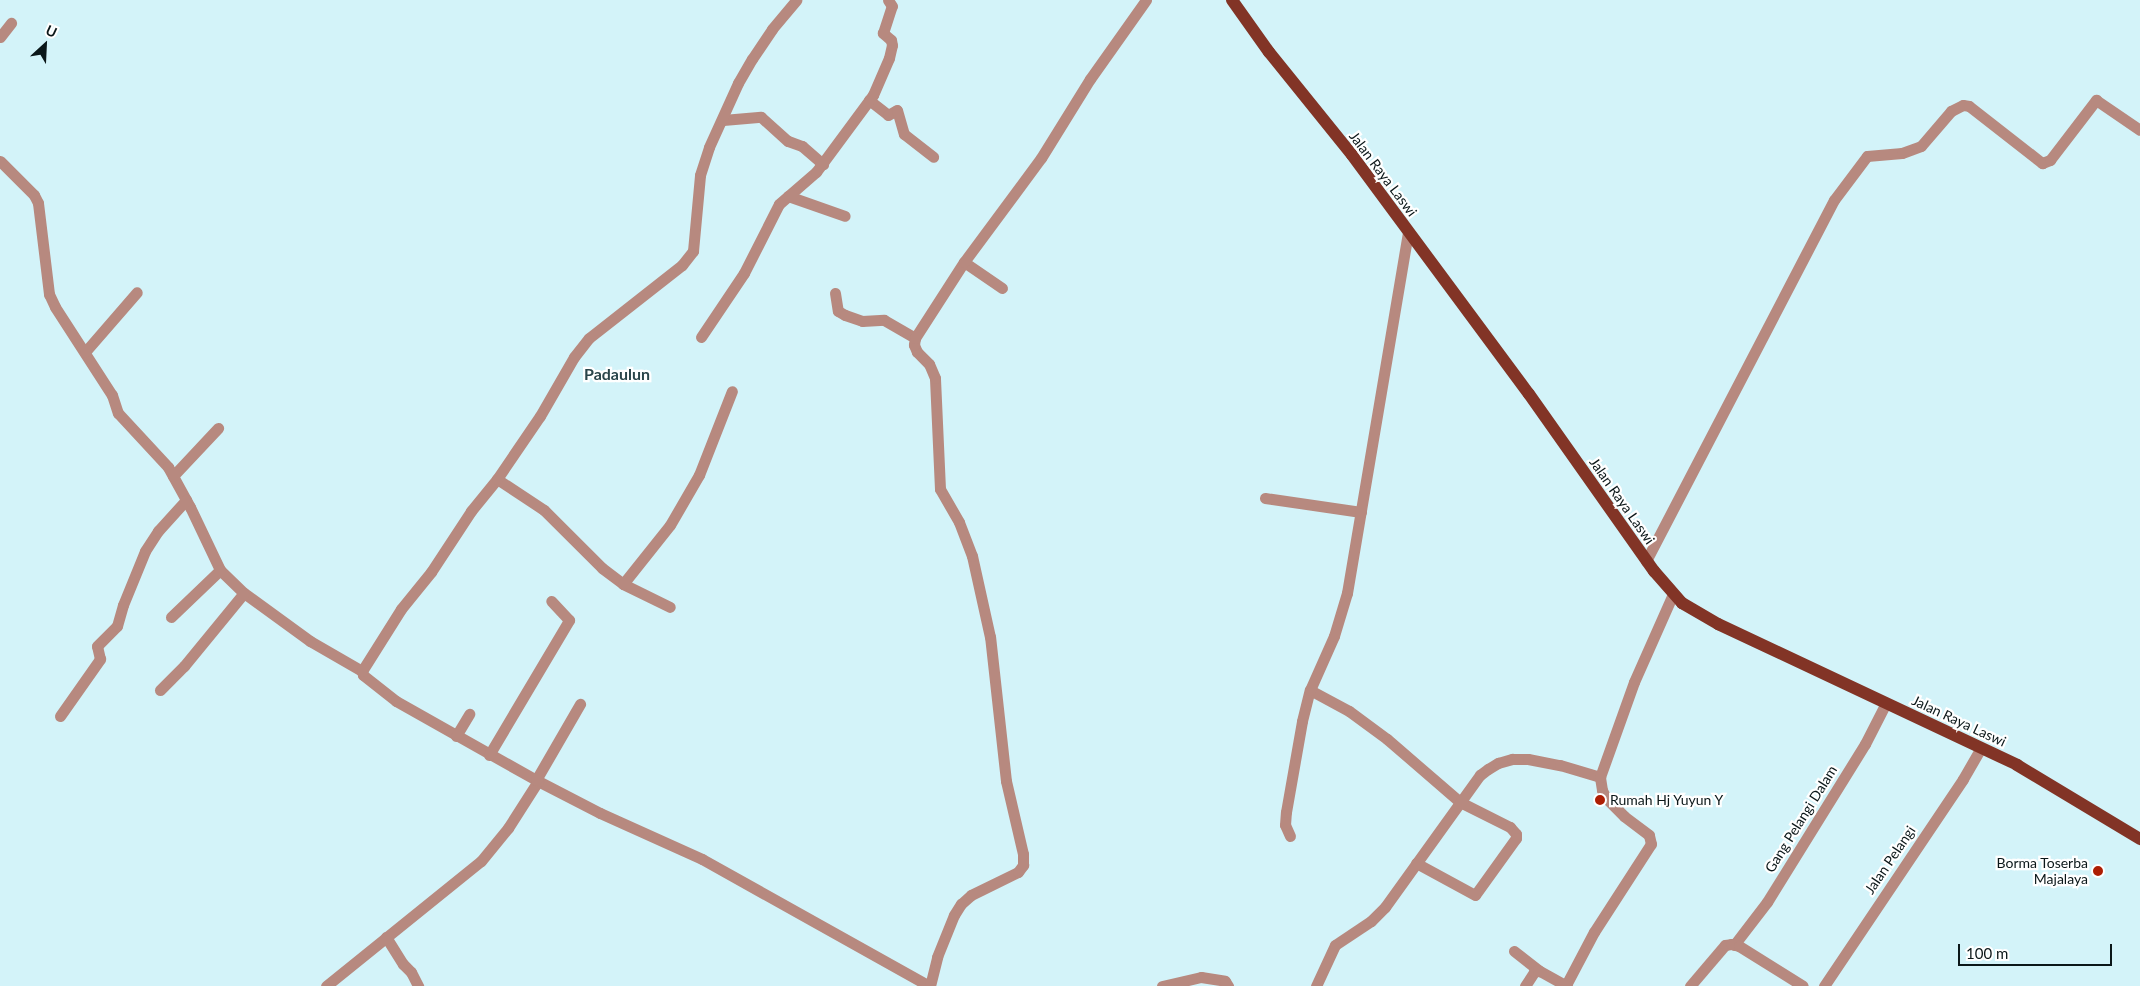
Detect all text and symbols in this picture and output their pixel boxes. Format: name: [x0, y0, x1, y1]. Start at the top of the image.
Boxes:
north arrow: [20, 20, 70, 70]
text: U: [43, 21, 60, 41]
street label: Jalan Raya Laswi: [1346, 128, 1420, 220]
district label: Padaulun: [584, 364, 650, 384]
street label: Jalan Raya Laswi: [1586, 454, 1658, 548]
street label: Jalan Raya Laswi: [1909, 692, 2009, 750]
street label: Gang Pelangi Dalam: [1761, 763, 1841, 875]
place label: Rumah Hj Yuyun Y: [1610, 792, 1724, 808]
marker: Rumah Hj Yuyun Y: [1594, 794, 1606, 806]
street label: Jalan Pelangi: [1861, 823, 1919, 897]
place label: Borma Toserba Majalaya: [1996, 855, 2088, 888]
marker: Borma Toserba Majalaya: [2092, 865, 2104, 877]
scale bar: [1960, 934, 2114, 966]
text: 100 m: [1966, 944, 2008, 962]

